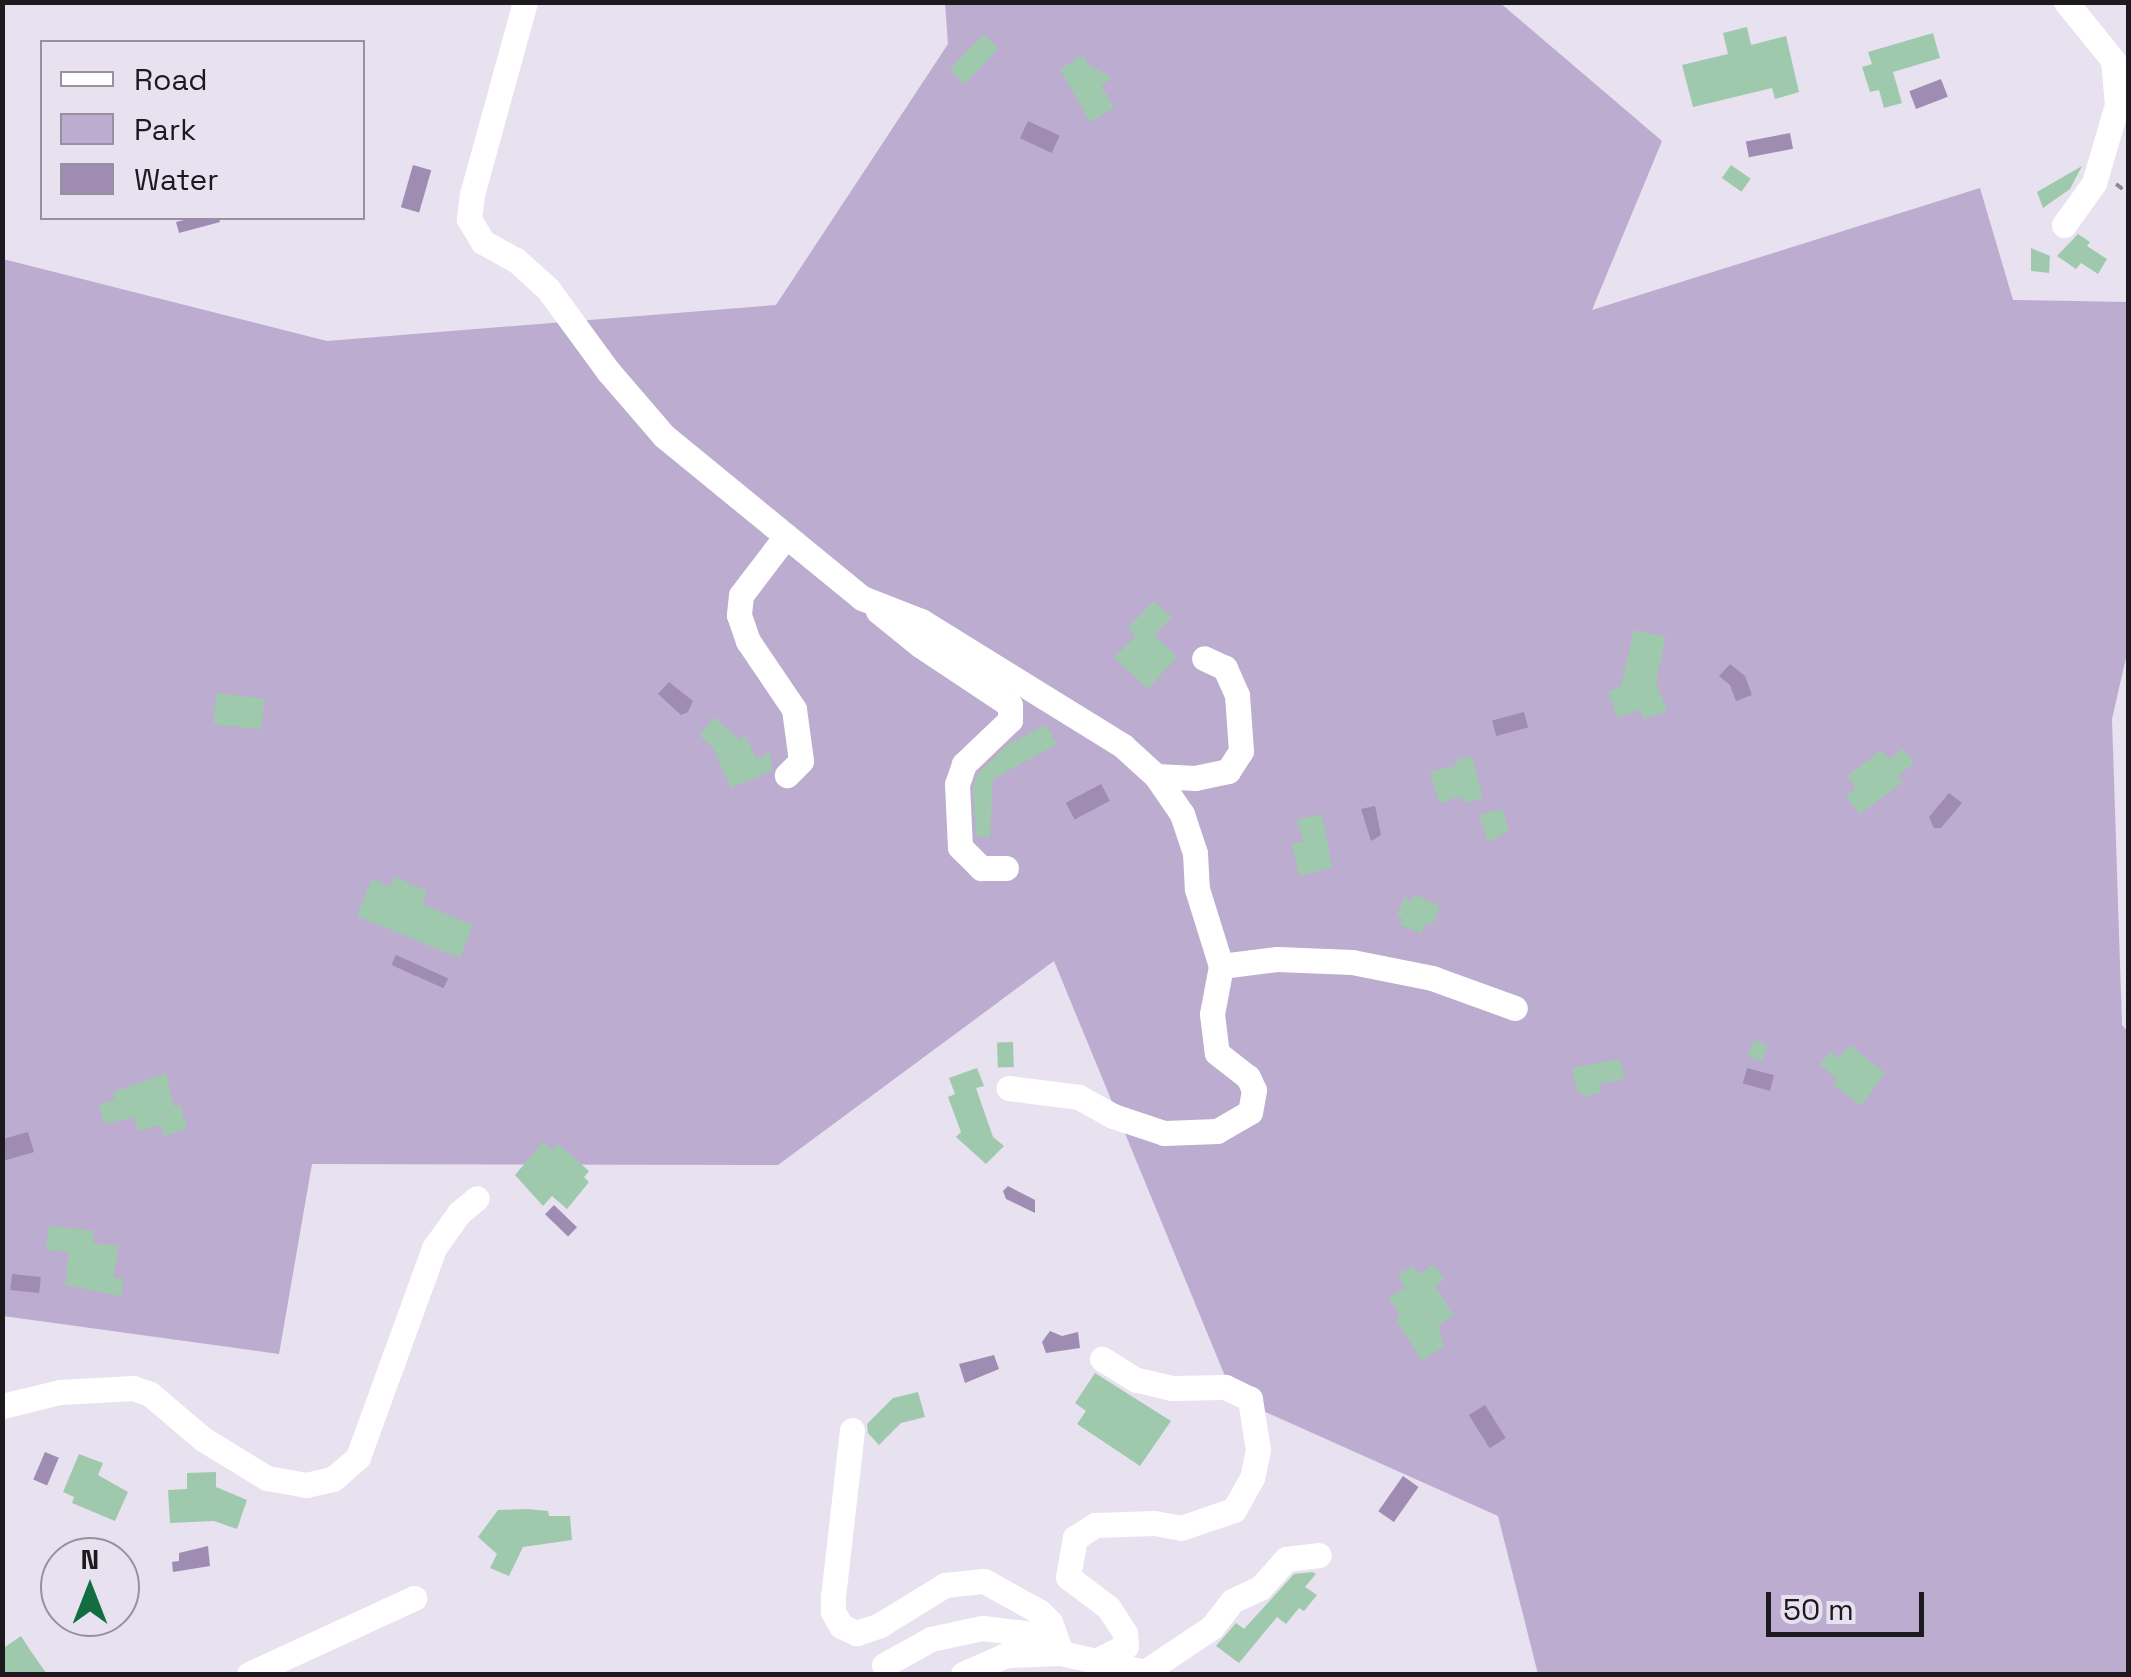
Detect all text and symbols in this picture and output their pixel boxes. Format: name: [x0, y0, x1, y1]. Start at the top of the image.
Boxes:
legend: [40, 40, 365, 220]
text: Road: [134, 60, 208, 99]
text: Park: [134, 110, 196, 149]
text: Water: [134, 160, 219, 199]
north arrow: [40, 1537, 140, 1637]
text: N: [81, 1541, 99, 1577]
scale bar: [1771, 1572, 1928, 1634]
text: 50 m: [1783, 1590, 1854, 1629]

